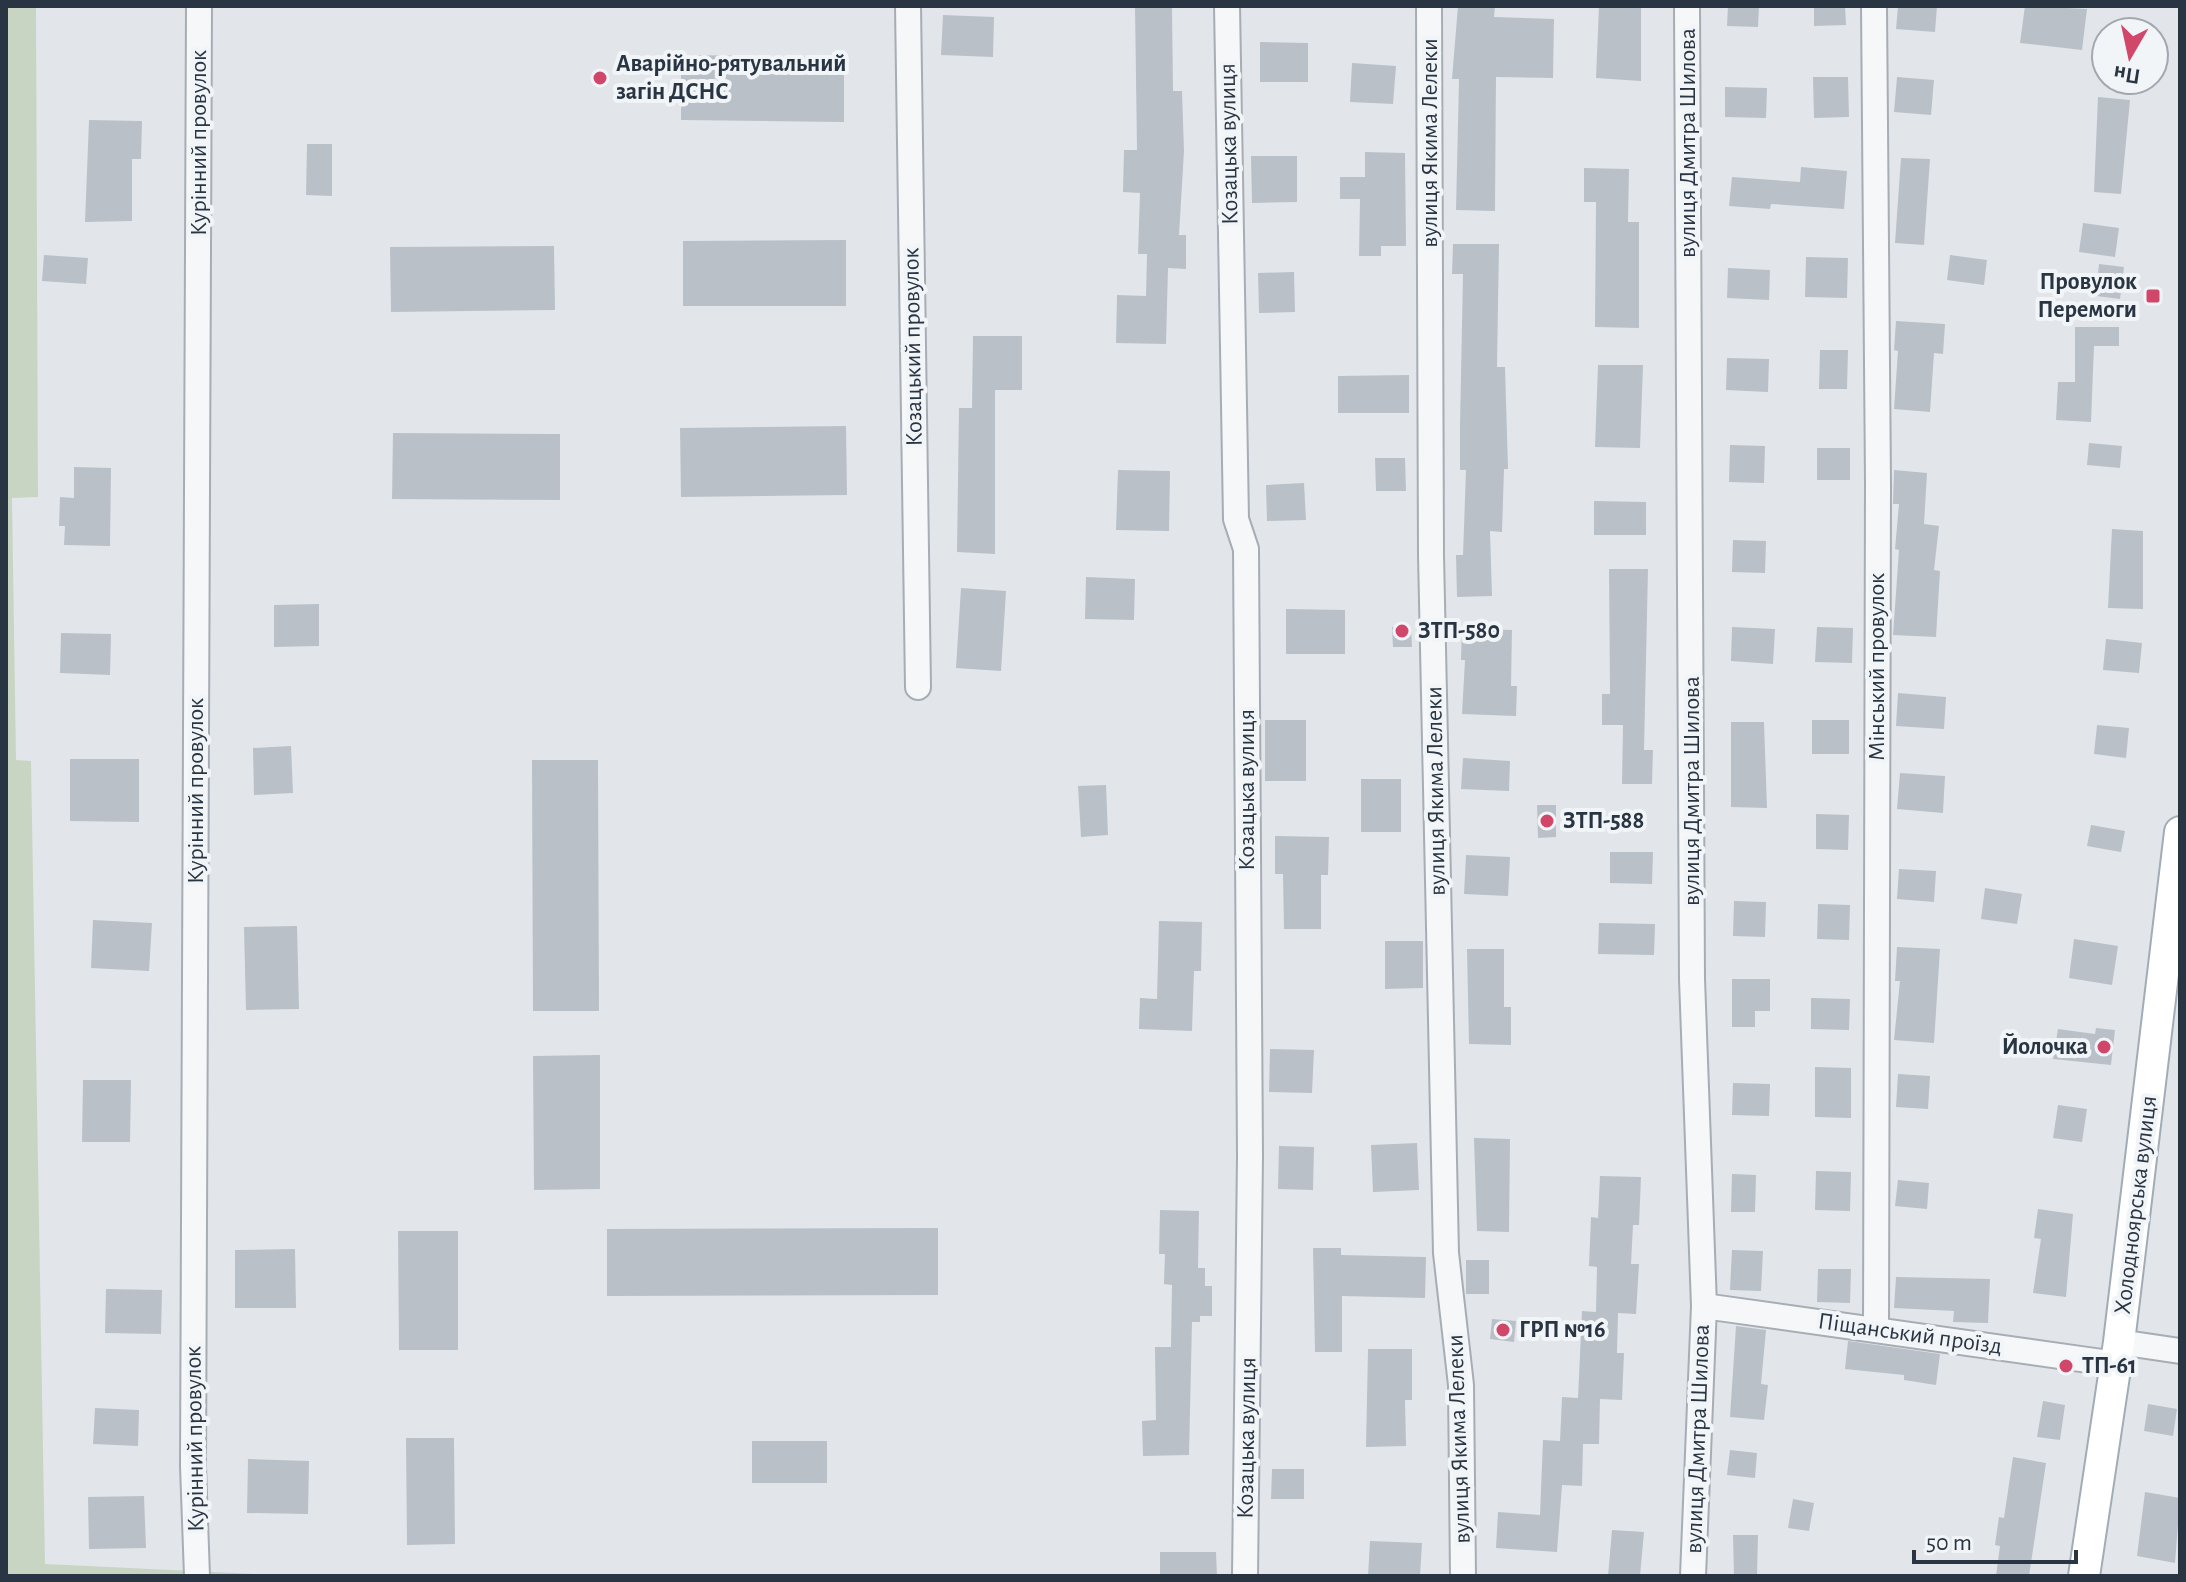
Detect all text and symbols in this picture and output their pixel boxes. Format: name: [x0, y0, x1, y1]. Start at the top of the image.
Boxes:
north arrow: [2090, 16, 2170, 96]
street label: вулиця Дмитра Шилова: [1676, 28, 1700, 258]
street label: вулиця Якима Лелеки: [1418, 38, 1442, 248]
street label: Курінний провулок: [187, 50, 211, 236]
place label: Аварійно-рятувальний загін ДСНС: [616, 52, 846, 104]
text: Пн: [2112, 62, 2142, 88]
street label: Козацька вулиця: [1216, 63, 1242, 225]
marker: Аварійно-рятувальний загін ДСНС: [591, 69, 609, 87]
street label: Козацький провулок: [899, 247, 927, 447]
place label: Провулок Перемоги: [2037, 270, 2137, 322]
marker: Провулок Перемоги: [2144, 287, 2162, 305]
street label: Мінський провулок: [1865, 573, 1889, 761]
place label: ЗТП-580: [1418, 619, 1500, 643]
marker: ЗТП-580: [1393, 622, 1411, 640]
street label: вулиця Дмитра Шилова: [1680, 676, 1704, 906]
street label: вулиця Якима Лелеки: [1422, 686, 1450, 896]
street label: Курінний провулок: [184, 698, 208, 884]
street label: Козацька вулиця: [1235, 709, 1259, 871]
place label: ЗТП-588: [1563, 809, 1644, 833]
marker: ЗТП-588: [1538, 812, 1556, 830]
place label: Йолочка: [2002, 1033, 2088, 1059]
marker: Йолочка: [2095, 1038, 2113, 1056]
street label: Холодноярська вулиця: [2111, 1094, 2161, 1316]
street label: Піщанський проїзд: [1816, 1309, 2004, 1359]
place label: ГРП №16: [1519, 1318, 1605, 1342]
marker: ГРП №16: [1494, 1321, 1512, 1339]
street label: вулиця Дмитра Шилова: [1682, 1324, 1714, 1554]
street label: вулиця Якима Лелеки: [1443, 1334, 1475, 1544]
street label: Курінний провулок: [181, 1346, 209, 1532]
place label: ТП-61: [2082, 1354, 2137, 1378]
street label: Козацька вулиця: [1234, 1357, 1260, 1519]
marker: ТП-61: [2057, 1357, 2075, 1375]
scale bar: [1914, 1514, 2076, 1564]
text: 50 m: [1926, 1531, 1972, 1555]

